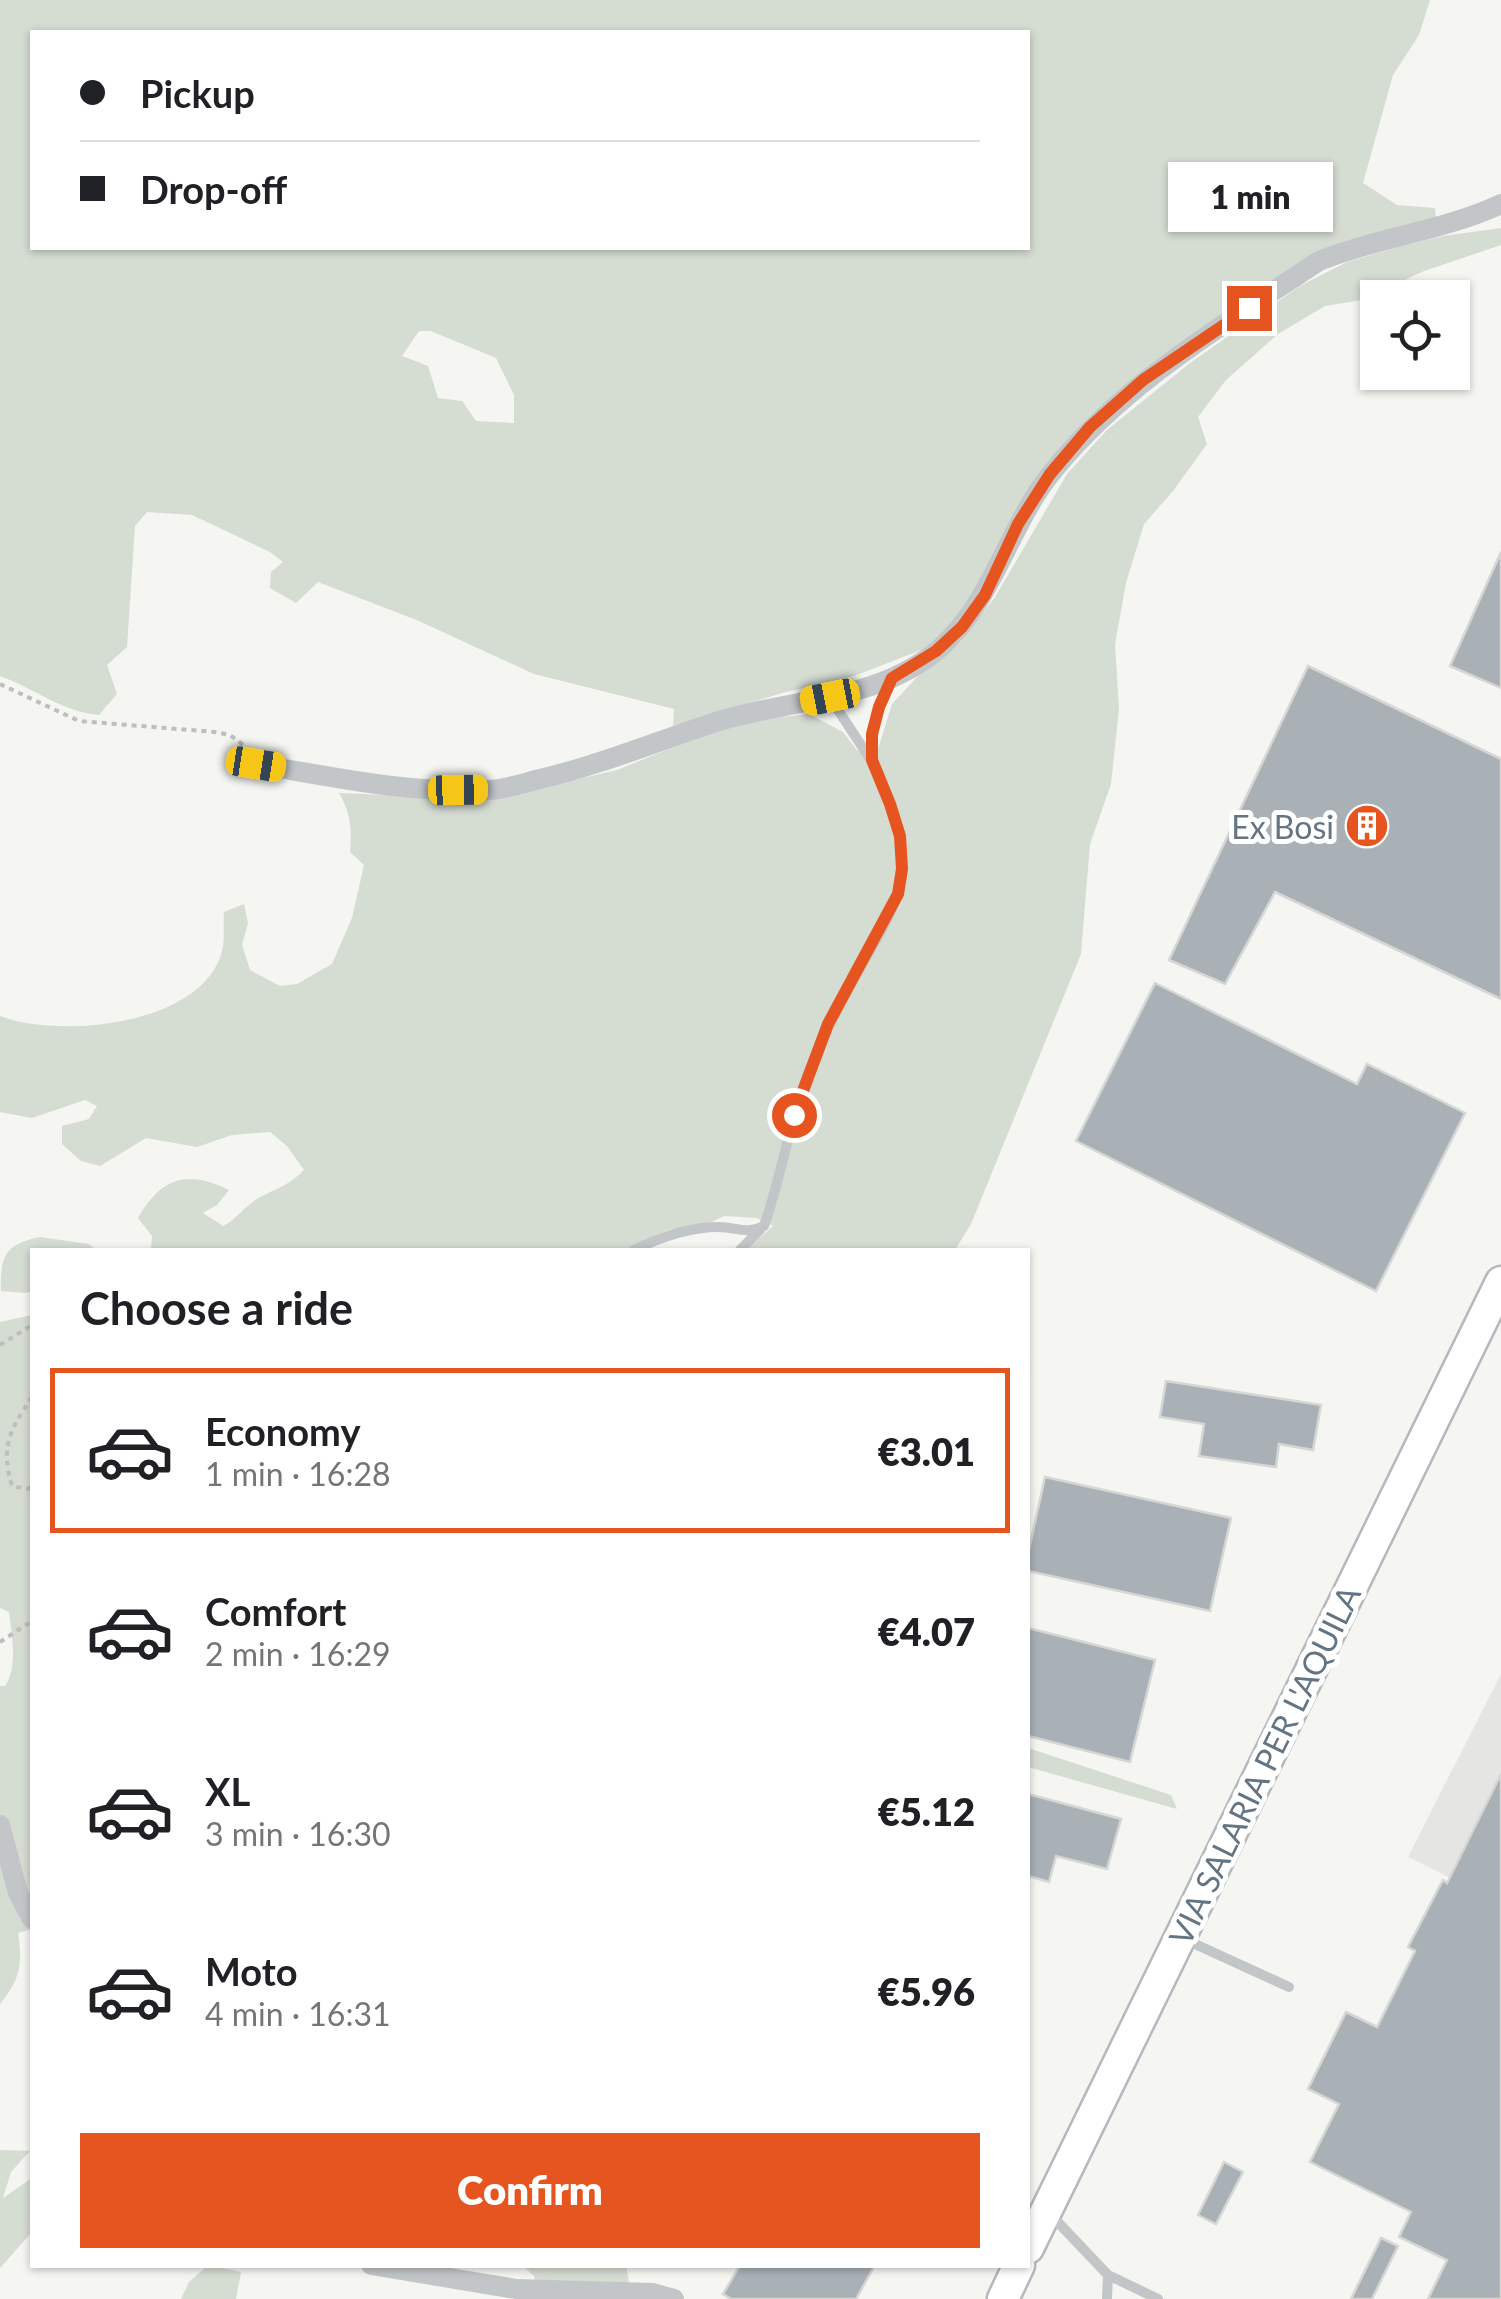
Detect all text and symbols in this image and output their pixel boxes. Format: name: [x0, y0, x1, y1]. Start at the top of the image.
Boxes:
text: Pickup: [140, 70, 255, 116]
callout: 1 min: [1166, 163, 1332, 233]
text: Drop-off: [140, 166, 287, 212]
text: 1 min: [1211, 177, 1290, 216]
map controls: [1360, 280, 1470, 390]
button: locate: [1360, 280, 1470, 390]
route end: [1227, 286, 1272, 331]
car: [798, 677, 862, 717]
car: [224, 744, 288, 784]
car: [428, 774, 488, 806]
building icon: Ex Bosi: [1344, 803, 1390, 849]
place label: Ex Bosi: [1231, 807, 1334, 846]
route start: [772, 1093, 817, 1138]
text: Choose a ride: [80, 1281, 353, 1335]
icon: car: [85, 1406, 175, 1496]
text: Economy: [205, 1408, 360, 1454]
text: €3.01: [878, 1428, 975, 1474]
text: 1 min · 16:28: [205, 1454, 391, 1493]
street label: VIA SALARIA PER L'AQUILA: [1160, 1579, 1368, 1951]
icon: car: [85, 1586, 175, 1676]
text: Comfort: [205, 1588, 346, 1634]
text: €4.07: [878, 1608, 975, 1654]
text: 2 min · 16:29: [205, 1634, 391, 1673]
icon: car: [85, 1766, 175, 1856]
text: XL: [205, 1768, 250, 1814]
text: €5.12: [878, 1788, 975, 1834]
text: 3 min · 16:30: [205, 1814, 391, 1853]
icon: car: [85, 1946, 175, 2036]
text: Moto: [205, 1948, 298, 1994]
text: €5.96: [878, 1968, 975, 2014]
text: 4 min · 16:31: [205, 1994, 391, 2033]
button: Confirm: [80, 2133, 980, 2248]

